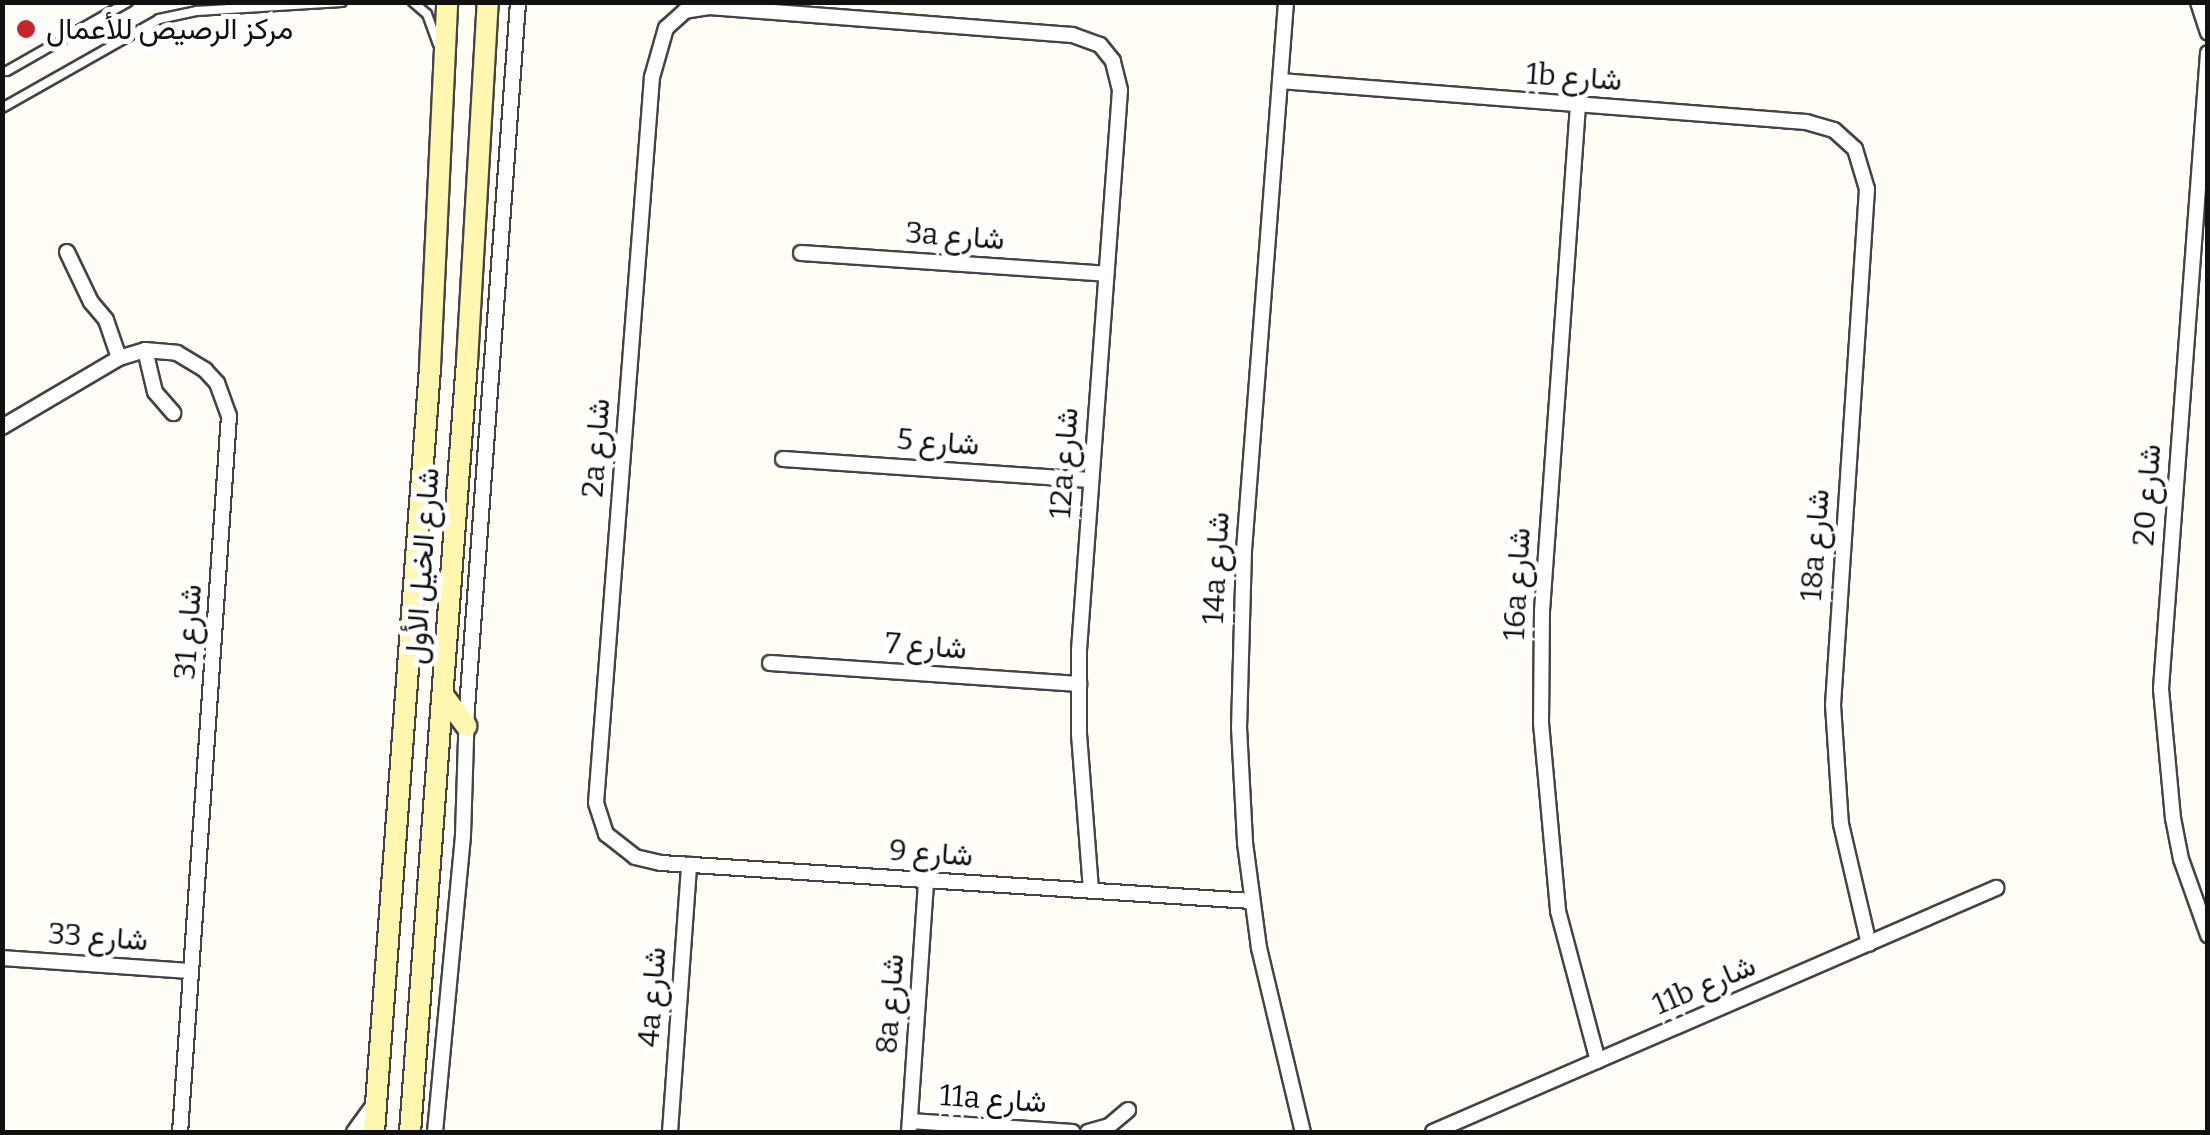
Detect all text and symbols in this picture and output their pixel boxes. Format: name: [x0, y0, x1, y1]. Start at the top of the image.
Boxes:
place label: مركز الرصيص للأعمال: [46, 11, 293, 47]
marker: مركز الرصيص للأعمال: [15, 18, 37, 40]
street label: 1b شارع: [1525, 56, 1623, 98]
street label: 3a شارع: [904, 215, 1006, 257]
street label: 2a شارع: [575, 397, 617, 499]
street label: 12a شارع: [1042, 406, 1086, 520]
street label: شارع 5: [896, 421, 980, 463]
street label: شارع 20: [2125, 443, 2169, 547]
street label: شارع الخيل الأول: [397, 467, 447, 665]
street label: 18a شارع: [1793, 488, 1837, 602]
street label: 14a شارع: [1195, 511, 1237, 625]
street label: 16a شارع: [1496, 527, 1538, 641]
street label: شارع 31: [167, 583, 209, 681]
street label: شارع 7: [884, 625, 968, 667]
street label: شارع 9: [888, 832, 974, 874]
street label: شارع 33: [47, 916, 149, 958]
street label: 4a شارع: [631, 946, 673, 1048]
street label: 11b شارع: [1647, 947, 1761, 1023]
street label: 8a شارع: [869, 953, 911, 1055]
street label: 11a شارع: [938, 1077, 1048, 1121]

